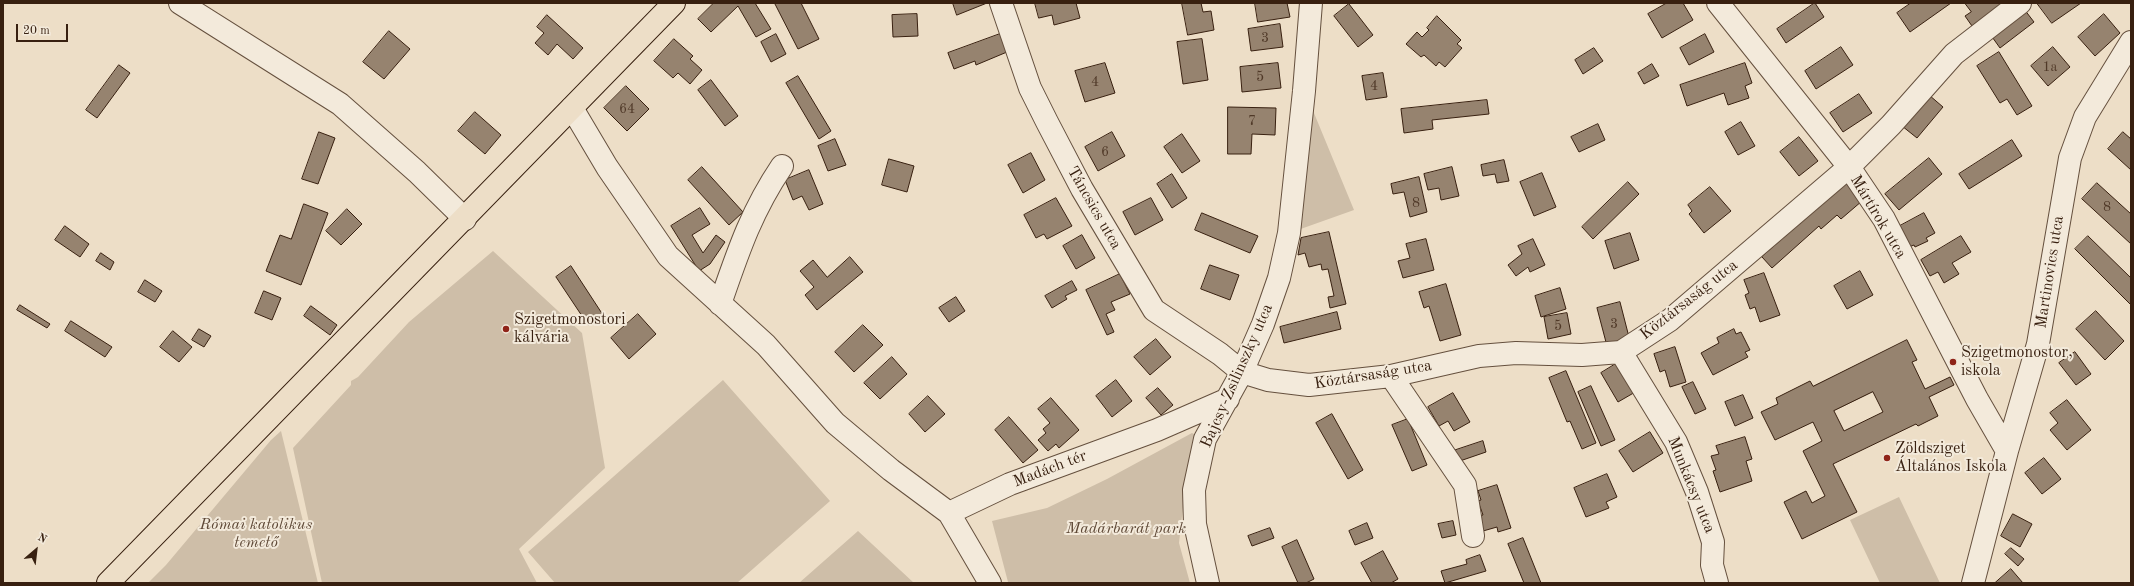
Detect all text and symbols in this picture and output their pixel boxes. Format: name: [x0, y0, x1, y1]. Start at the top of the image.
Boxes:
scale bar: [18, 16, 70, 42]
text: 20 m: [23, 25, 50, 37]
house number: 3: [1261, 30, 1269, 46]
house number: 1a: [2042, 59, 2058, 75]
house number: 5: [1256, 69, 1264, 85]
house number: 4: [1091, 74, 1099, 90]
house number: 4: [1370, 78, 1378, 94]
house number: 64: [619, 101, 635, 117]
house number: 7: [1248, 113, 1256, 129]
house number: 6: [1101, 144, 1109, 160]
street label: Táncsics utca: [1062, 163, 1126, 253]
street label: Mártírok utca: [1846, 172, 1910, 262]
house number: 8: [1412, 195, 1420, 211]
house number: 8: [2103, 199, 2111, 215]
street label: Martinovics utca: [2032, 214, 2068, 330]
street label: Köztársaság utca: [1636, 256, 1742, 344]
street label: Bajcsy-Zsilinszky utca: [1197, 301, 1277, 451]
place label: Szigetmonostori kálvária: [514, 310, 625, 348]
house number: 3: [1610, 316, 1618, 332]
house number: 5: [1554, 318, 1562, 334]
marker: Szigetmonostori kálvária: [501, 324, 511, 334]
place label: Szigetmonostor, iskola: [1961, 343, 2073, 381]
street label: Köztársaság utca: [1313, 356, 1433, 394]
marker: Szigetmonostor, iskola: [1948, 357, 1958, 367]
street label: Munkácsy utca: [1663, 434, 1719, 536]
place label: Zöldsziget Általános Iskola: [1895, 439, 2007, 477]
street label: Madách tér: [1011, 446, 1089, 492]
marker: Zöldsziget Általános Iskola: [1882, 453, 1892, 463]
park label: Római katolikus temető: [200, 515, 312, 553]
park label: Madárbarát park: [1066, 519, 1186, 539]
north arrow: [16, 530, 56, 570]
text: N: [36, 532, 48, 546]

